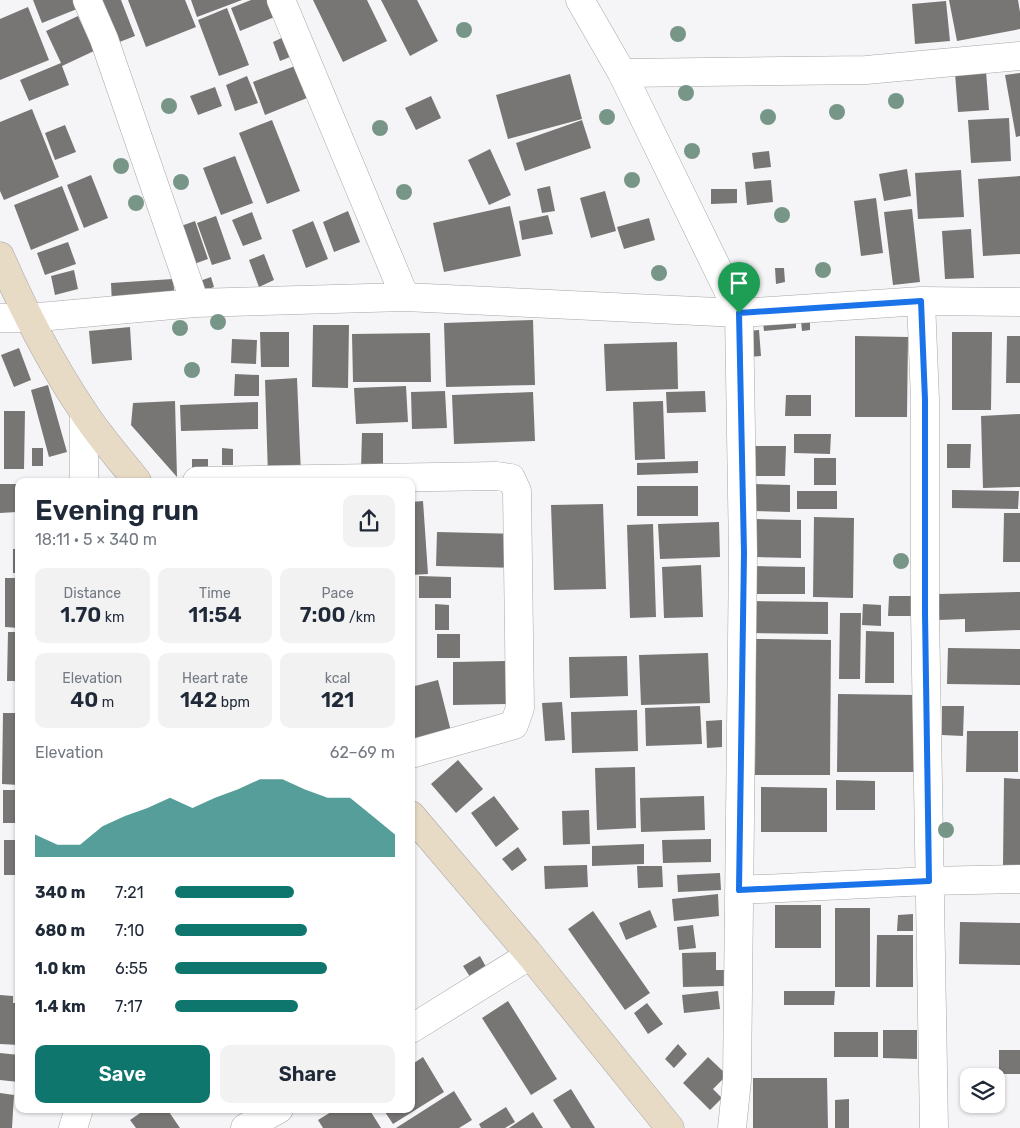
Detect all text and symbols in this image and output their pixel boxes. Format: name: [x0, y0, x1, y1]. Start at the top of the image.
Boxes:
pin: [718, 262, 760, 313]
icon: arrive: [725, 269, 753, 297]
text: Evening run: [35, 494, 199, 527]
button: share: [343, 495, 395, 547]
text: 18:11 · 5 × 340 m: [35, 530, 157, 549]
text: Distance: [64, 585, 121, 602]
text: Time: [199, 585, 231, 602]
text: Pace: [322, 585, 354, 602]
text: 1.70: [60, 602, 101, 627]
text: 11:54: [188, 602, 242, 627]
text: 7:00: [300, 602, 346, 627]
text: km: [101, 609, 124, 626]
text: /km: [346, 609, 375, 626]
text: Elevation: [62, 670, 122, 687]
text: Heart rate: [182, 670, 248, 687]
text: kcal: [325, 670, 351, 687]
text: 40: [70, 687, 98, 712]
text: 142: [180, 687, 217, 712]
text: 121: [321, 687, 354, 712]
text: m: [98, 694, 114, 711]
text: bpm: [217, 694, 250, 711]
text: Elevation: [35, 743, 104, 762]
text: 62–69 m: [330, 743, 395, 762]
text: 340 m: [35, 883, 85, 902]
text: 7:21: [115, 883, 144, 902]
text: 680 m: [35, 921, 85, 940]
text: 7:10: [115, 921, 144, 940]
text: 1.0 km: [35, 959, 86, 978]
text: 6:55: [115, 959, 148, 978]
text: 1.4 km: [35, 997, 86, 1016]
text: 7:17: [115, 997, 142, 1016]
button: Save: [35, 1045, 210, 1103]
button: Share: [220, 1045, 395, 1103]
map controls: [960, 1068, 1005, 1113]
button: layers: [960, 1068, 1005, 1113]

